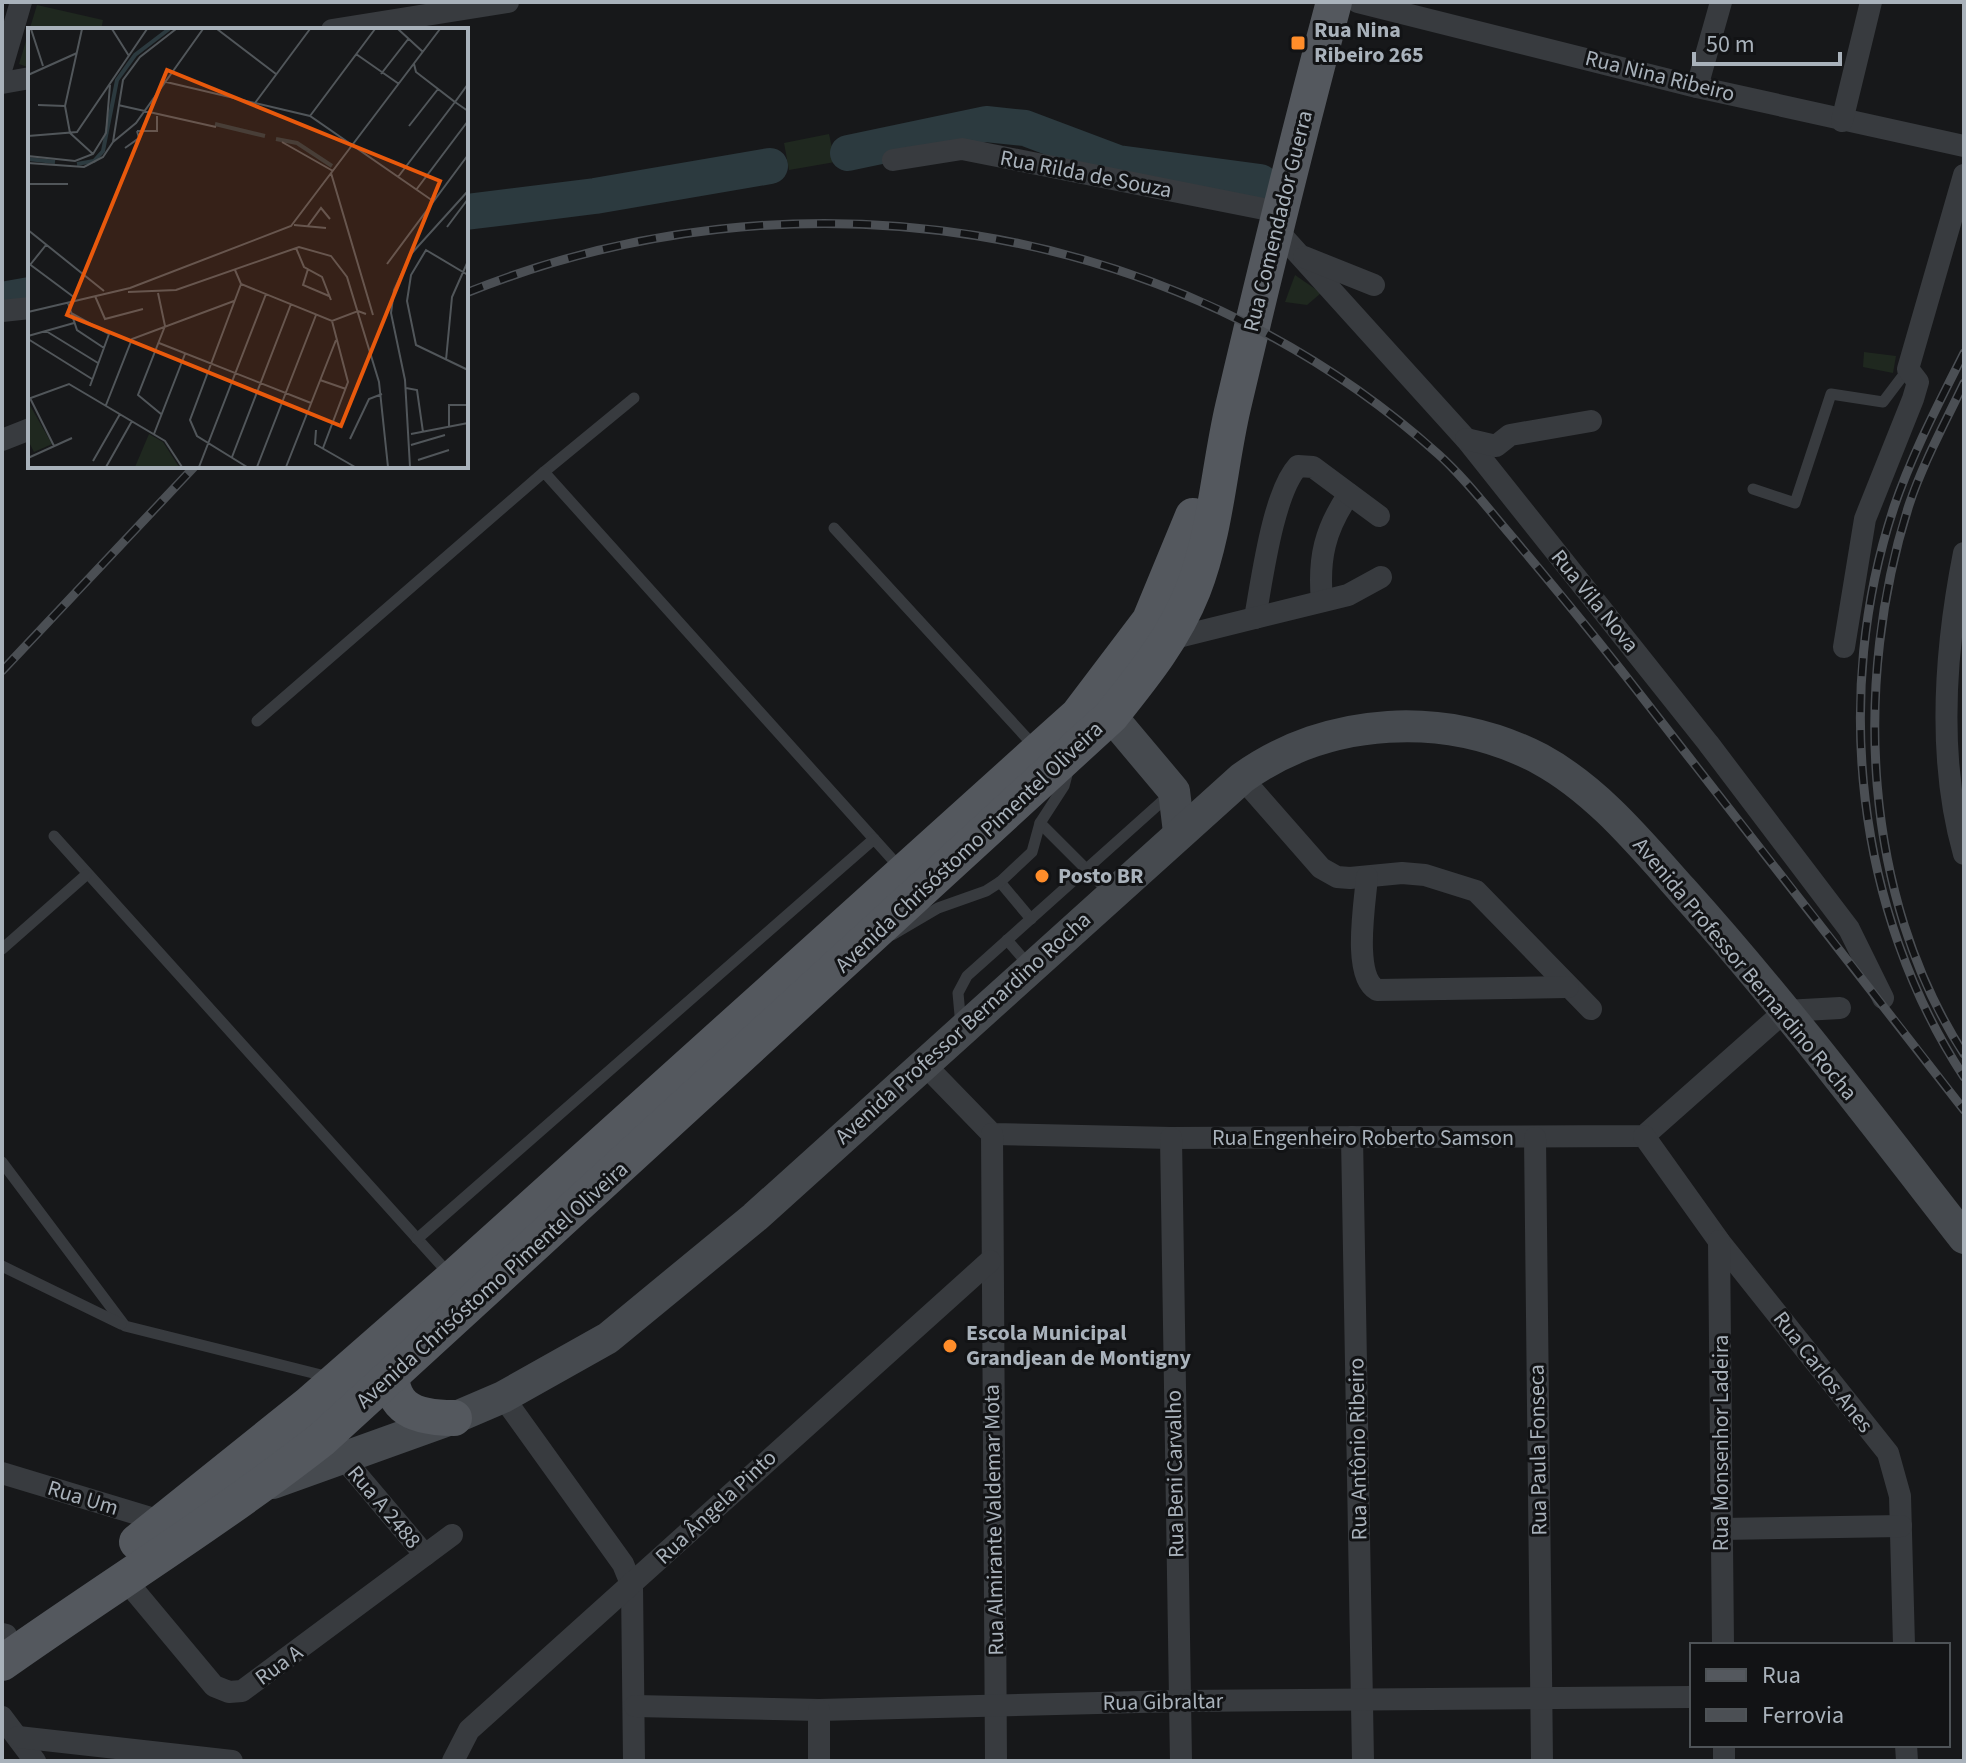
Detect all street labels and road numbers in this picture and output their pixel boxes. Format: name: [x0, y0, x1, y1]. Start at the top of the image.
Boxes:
street label: Rua Nina Ribeiro: [1582, 42, 1738, 110]
street label: Rua Comendador Guerra: [1235, 107, 1321, 335]
street label: Rua Rilda de Souza: [997, 142, 1175, 206]
street label: Rua Vila Nova: [1543, 542, 1647, 660]
street label: Avenida Chrisóstomo Pimentel Oliveira: [828, 714, 1110, 980]
street label: Avenida Professor Bernardino Rocha: [1625, 831, 1865, 1107]
street label: Avenida Professor Bernardino Rocha: [828, 904, 1098, 1152]
street label: Rua Engenheiro Roberto Samson: [1212, 1122, 1514, 1154]
street label: Avenida Chrisóstomo Pimentel Oliveira: [349, 1154, 635, 1416]
street label: Rua Carlos Anes: [1765, 1304, 1881, 1440]
street label: Rua Monsenhor Ladeira: [1705, 1335, 1737, 1551]
street label: Rua Antônio Ribeiro: [1340, 1357, 1376, 1541]
street label: Rua Paula Fonseca: [1521, 1364, 1555, 1536]
street label: Rua Almirante Valdemar Mota: [976, 1384, 1012, 1656]
street label: Rua Beni Carvalho: [1158, 1390, 1192, 1558]
street label: Rua Ângela Pinto: [648, 1442, 784, 1572]
street label: Rua A 2488: [340, 1458, 428, 1556]
street label: Rua Um: [44, 1472, 122, 1524]
street label: Rua A: [249, 1637, 309, 1693]
street label: Rua Gibraltar: [1102, 1685, 1224, 1719]

